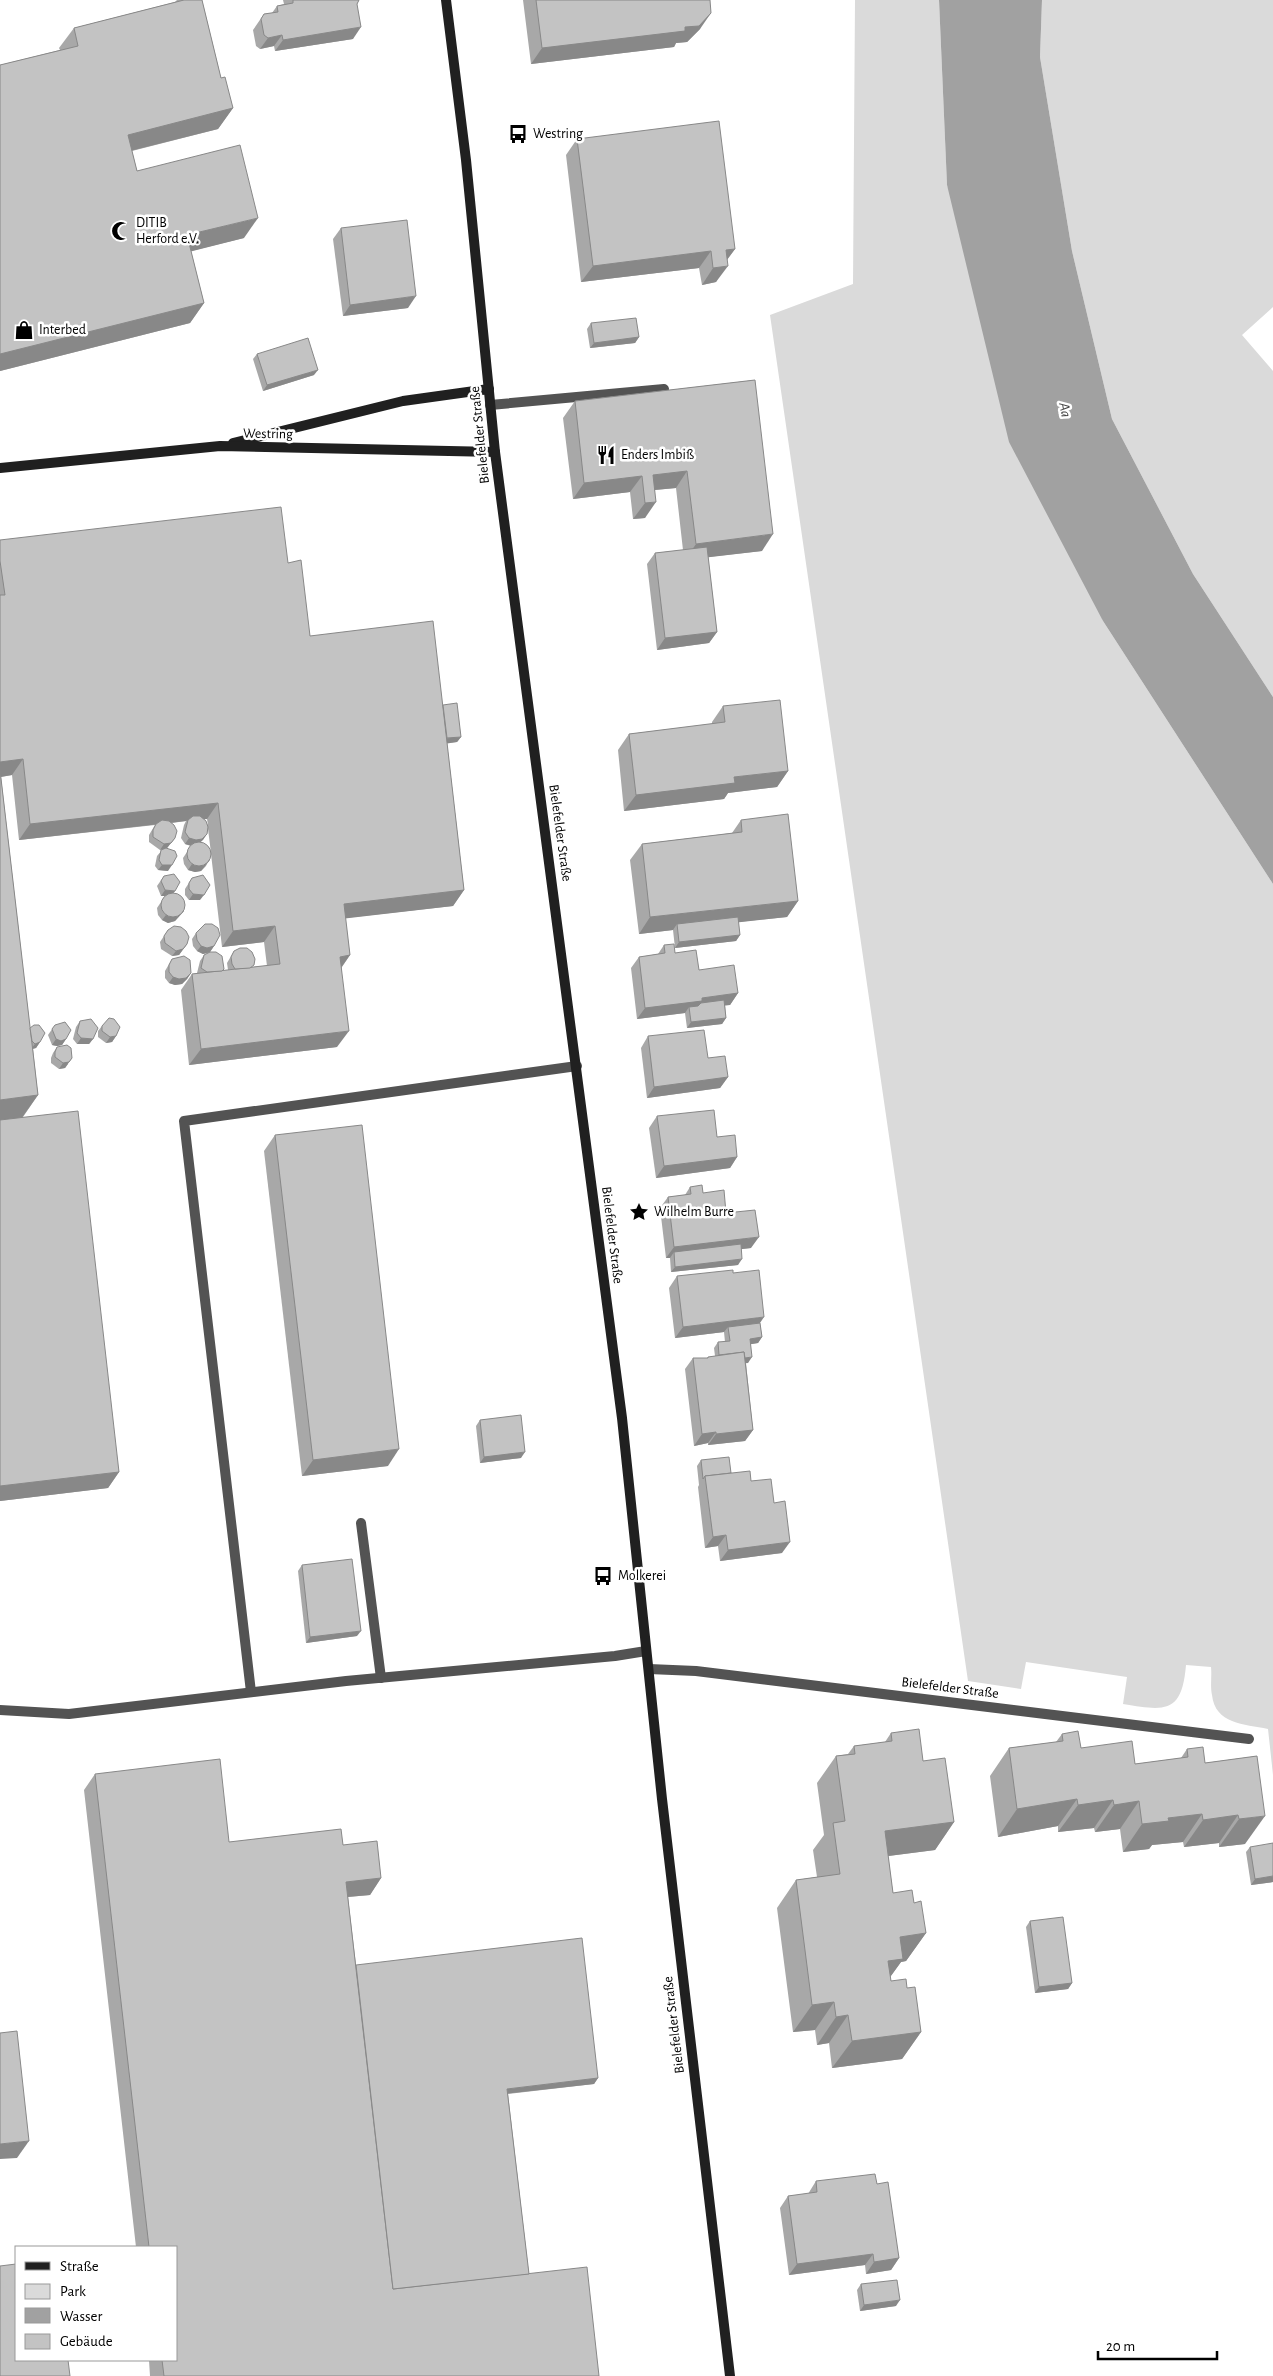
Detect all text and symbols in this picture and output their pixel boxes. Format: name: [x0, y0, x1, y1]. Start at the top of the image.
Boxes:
bus stop icon: Westring: [507, 123, 529, 145]
place label: Westring: [533, 127, 583, 141]
place label: DITIB Herford e.V.: [136, 216, 199, 246]
mosque icon: DITIB Herford e.V.: [110, 220, 132, 242]
shop icon: Interbed: [13, 319, 35, 341]
place label: Interbed: [39, 323, 86, 337]
street label: Bielefelder Straße: [468, 386, 492, 484]
water label: Aa: [1056, 401, 1074, 418]
street label: Westring: [243, 427, 293, 441]
restaurant icon: Enders Imbiß: [595, 444, 617, 466]
place label: Enders Imbiß: [621, 448, 694, 462]
street label: Bielefelder Straße: [546, 784, 574, 882]
street label: Bielefelder Straße: [599, 1186, 625, 1284]
place icon: Wilhelm Burre: [628, 1201, 650, 1223]
place label: Wilhelm Burre: [654, 1205, 734, 1219]
bus stop icon: Molkerei: [592, 1565, 614, 1587]
place label: Molkerei: [618, 1569, 666, 1583]
street label: Bielefelder Straße: [901, 1675, 999, 1701]
street label: Bielefelder Straße: [661, 1976, 687, 2074]
legend: [15, 2246, 178, 2361]
text: Straße: [60, 2259, 99, 2274]
text: Park: [60, 2284, 86, 2299]
text: Wasser: [60, 2309, 103, 2324]
scale bar: [1098, 2328, 1217, 2360]
text: Gebäude: [60, 2334, 113, 2349]
text: 20 m: [1106, 2339, 1135, 2354]

